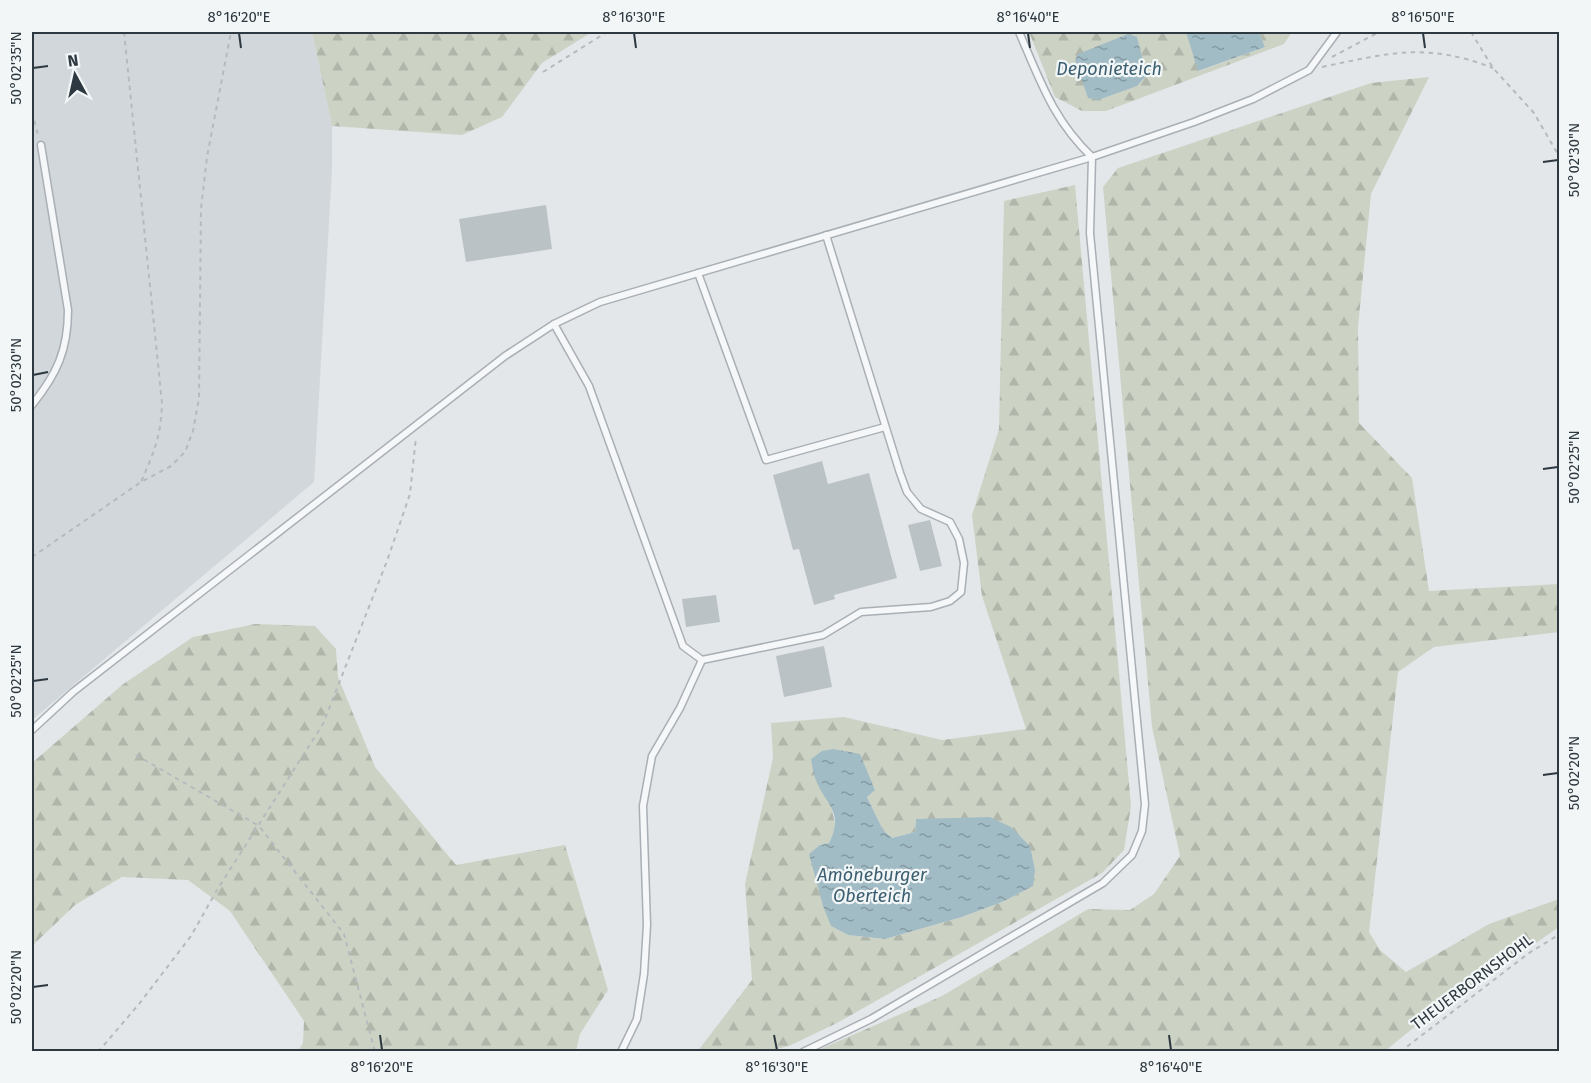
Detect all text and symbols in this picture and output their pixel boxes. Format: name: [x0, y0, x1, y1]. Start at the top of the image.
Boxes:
text: 8°16'20"E: [207, 8, 271, 26]
text: 8°16'30"E: [602, 8, 666, 26]
text: 8°16'40"E: [996, 8, 1060, 26]
text: 8°16'50"E: [1391, 8, 1455, 26]
text: 50°02'35"N: [7, 31, 25, 105]
north arrow: [45, 45, 105, 105]
text: N: [66, 50, 80, 71]
water label: Deponieteich: [1056, 58, 1162, 80]
text: 50°02'30"N: [1565, 123, 1583, 197]
text: 50°02'30"N: [7, 338, 25, 412]
text: 50°02'25"N: [1565, 430, 1583, 504]
text: 50°02'25"N: [7, 644, 25, 718]
text: 50°02'20"N: [1565, 736, 1583, 810]
water label: Amöneburger Oberteich: [816, 864, 928, 907]
street label: THEUERBORNSHOHL: [1407, 930, 1537, 1034]
text: 50°02'20"N: [7, 950, 25, 1024]
text: 8°16'20"E: [350, 1058, 414, 1076]
text: 8°16'30"E: [745, 1058, 809, 1076]
text: 8°16'40"E: [1139, 1058, 1203, 1076]

